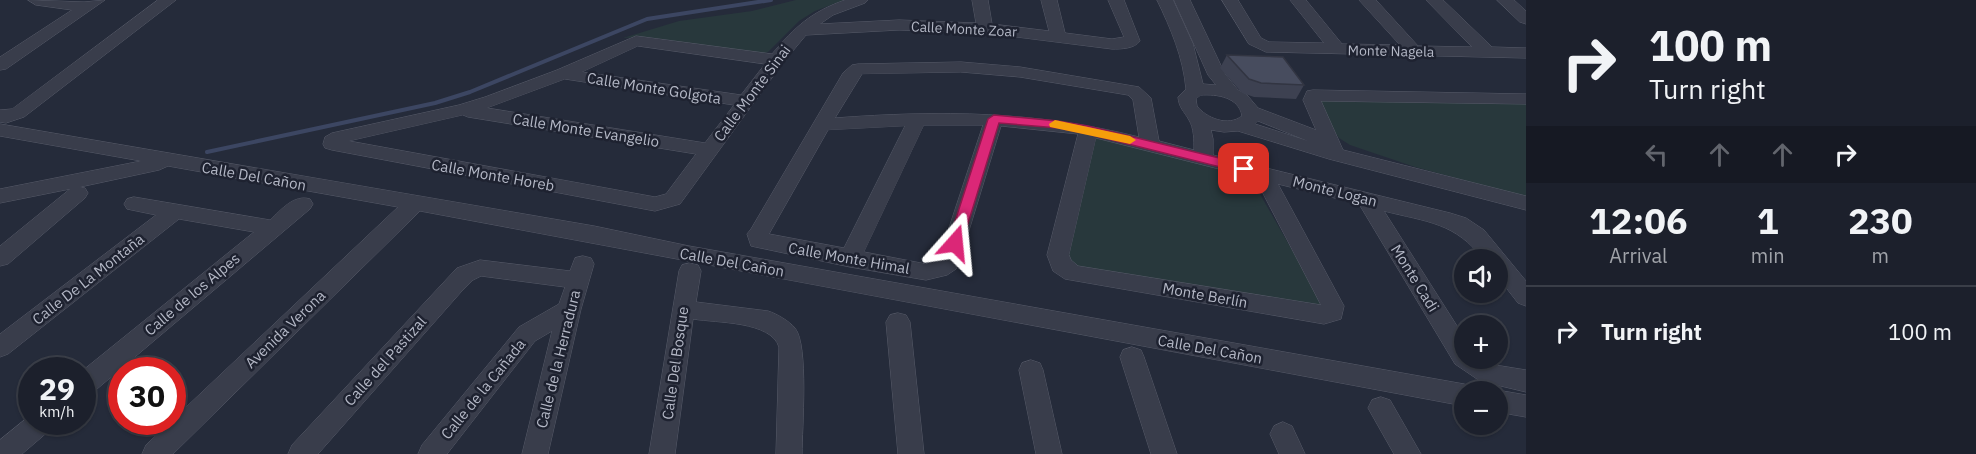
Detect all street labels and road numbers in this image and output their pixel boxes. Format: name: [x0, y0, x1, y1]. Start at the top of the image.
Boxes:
street label: Calle Monte Zoar: [910, 17, 1018, 41]
street label: Calle Monte Sinai: [710, 41, 794, 145]
street label: Monte Nagela: [1348, 41, 1435, 61]
street label: Calle Monte Golgota: [586, 68, 722, 108]
street label: Calle Monte Evangelio: [511, 109, 661, 151]
street label: Calle Monte Horeb: [430, 155, 556, 195]
street label: Calle Del Cañon: [200, 157, 308, 195]
street label: Monte Logan: [1291, 171, 1379, 211]
street label: Calle De La Montaña: [28, 229, 148, 329]
street label: Calle Monte Himal: [787, 238, 911, 278]
street label: Monte Cadi: [1387, 241, 1443, 315]
street label: Calle Del Cañon: [678, 243, 786, 281]
street label: Calle de los Alpes: [140, 249, 244, 339]
street label: Monte Berlín: [1161, 278, 1249, 312]
street label: Avenida Verona: [241, 286, 329, 372]
street label: Calle de la Herradura: [532, 288, 584, 430]
street label: Calle Del Bosque: [658, 305, 692, 421]
street label: Calle del Pastizal: [340, 312, 430, 410]
street label: Calle Del Cañon: [1156, 330, 1264, 368]
street label: Calle de la Cañada: [437, 335, 529, 443]

